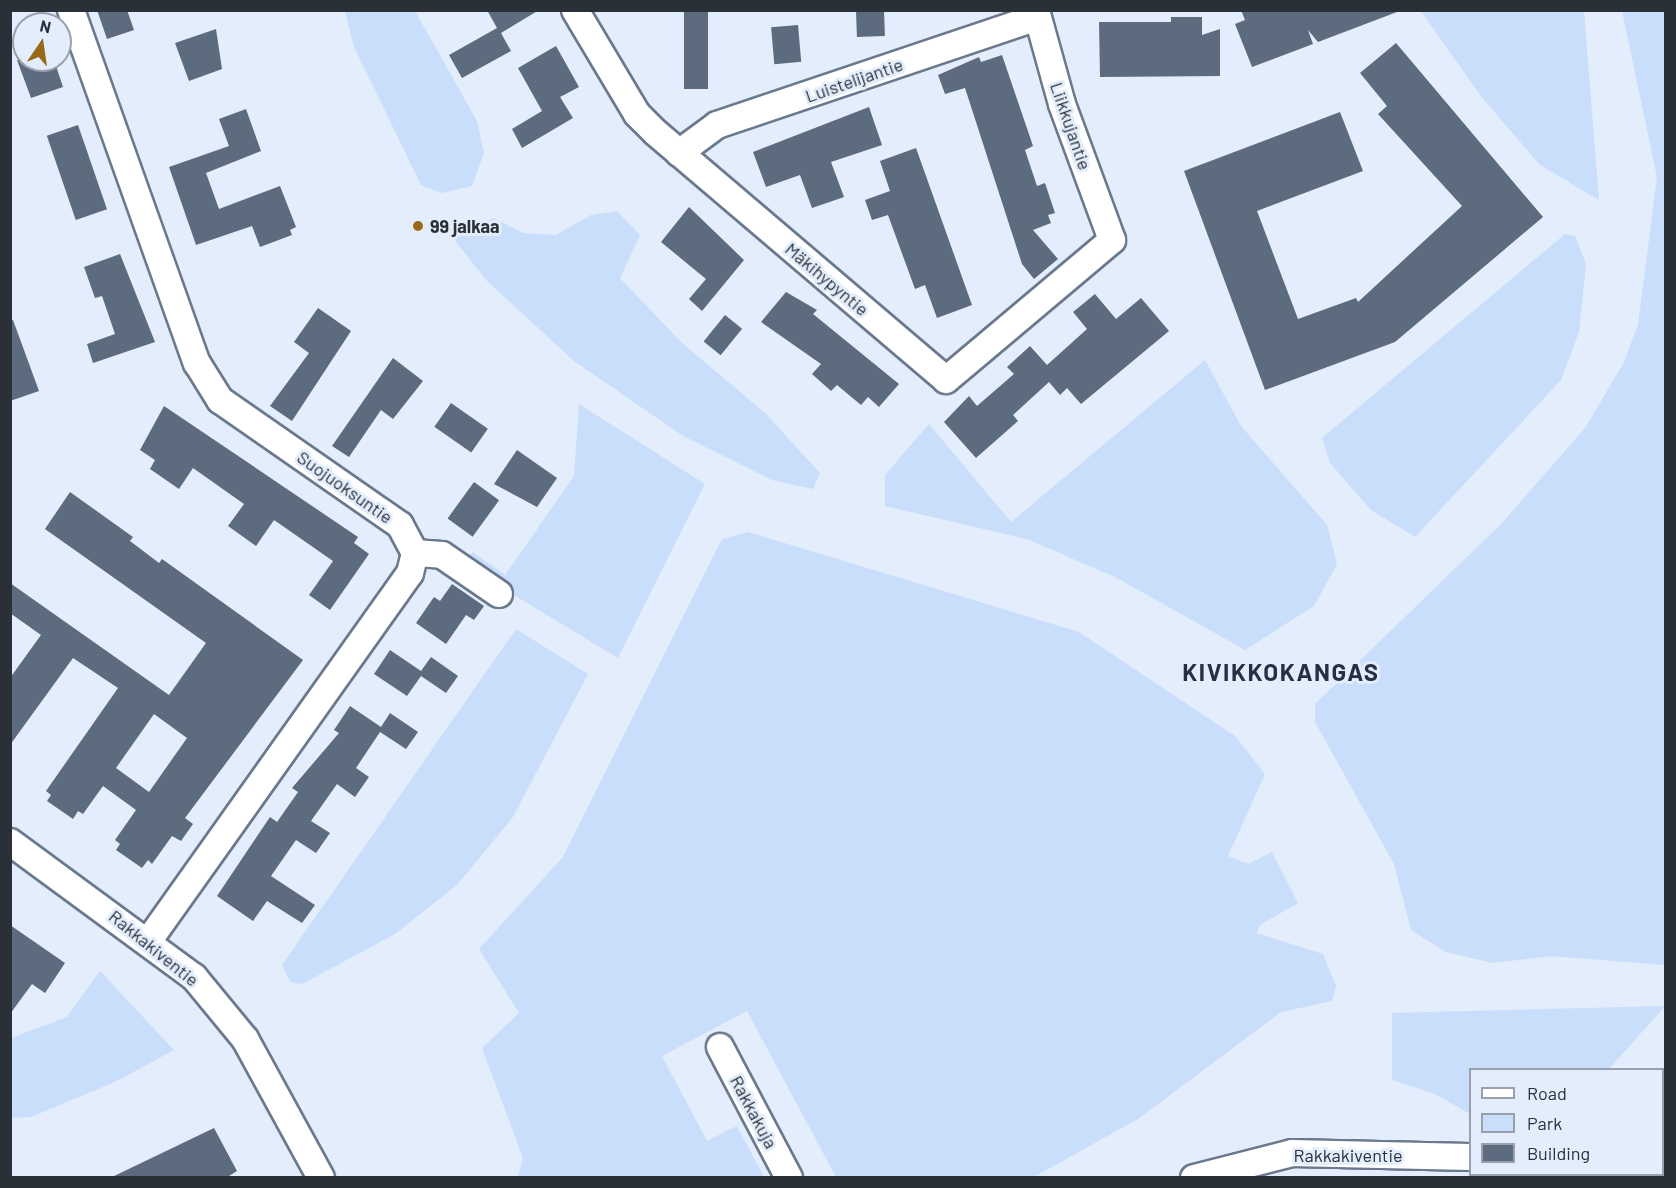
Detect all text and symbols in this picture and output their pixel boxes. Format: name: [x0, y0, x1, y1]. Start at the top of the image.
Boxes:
north arrow: [12, 12, 72, 72]
text: N: [38, 15, 53, 36]
street label: Luistelijantie: [802, 53, 906, 107]
street label: Liikkujantie: [1046, 79, 1096, 173]
place label: 99 jalkaa: [430, 215, 499, 237]
marker: 99 jalkaa: [411, 219, 425, 233]
street label: Mäkihypyntie: [781, 238, 873, 320]
street label: Suojuoksuntie: [293, 446, 397, 528]
district label: KIVIKKOKANGAS: [1182, 658, 1380, 686]
street label: Rakkakiventie: [105, 905, 203, 991]
legend: [1469, 1068, 1664, 1176]
street label: Rakkakuja: [726, 1072, 782, 1152]
text: Road: [1527, 1082, 1567, 1104]
text: Park: [1527, 1112, 1562, 1134]
text: Building: [1527, 1142, 1590, 1164]
street label: Rakkakiventie: [1293, 1144, 1403, 1166]

